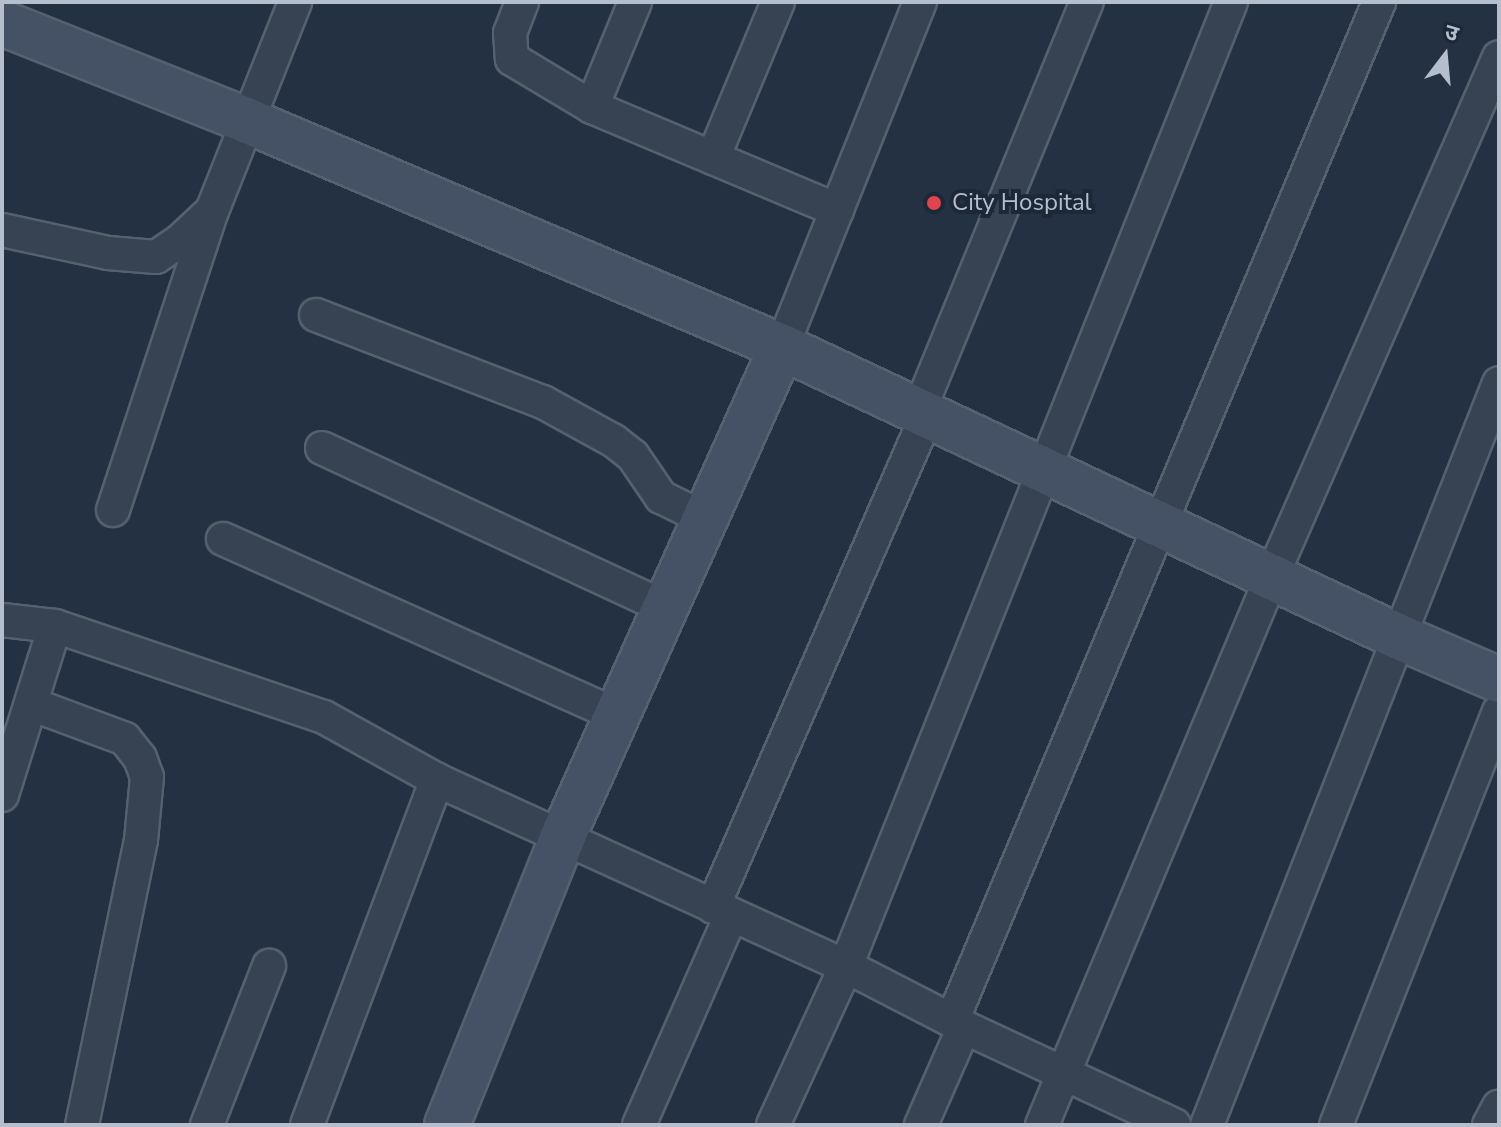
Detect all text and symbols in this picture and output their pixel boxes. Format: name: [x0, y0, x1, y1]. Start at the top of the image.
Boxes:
north arrow: [1405, 16, 1485, 96]
text: उ: [1441, 17, 1462, 49]
place label: City Hospital: [952, 189, 1092, 217]
marker: City Hospital: [923, 192, 945, 214]

